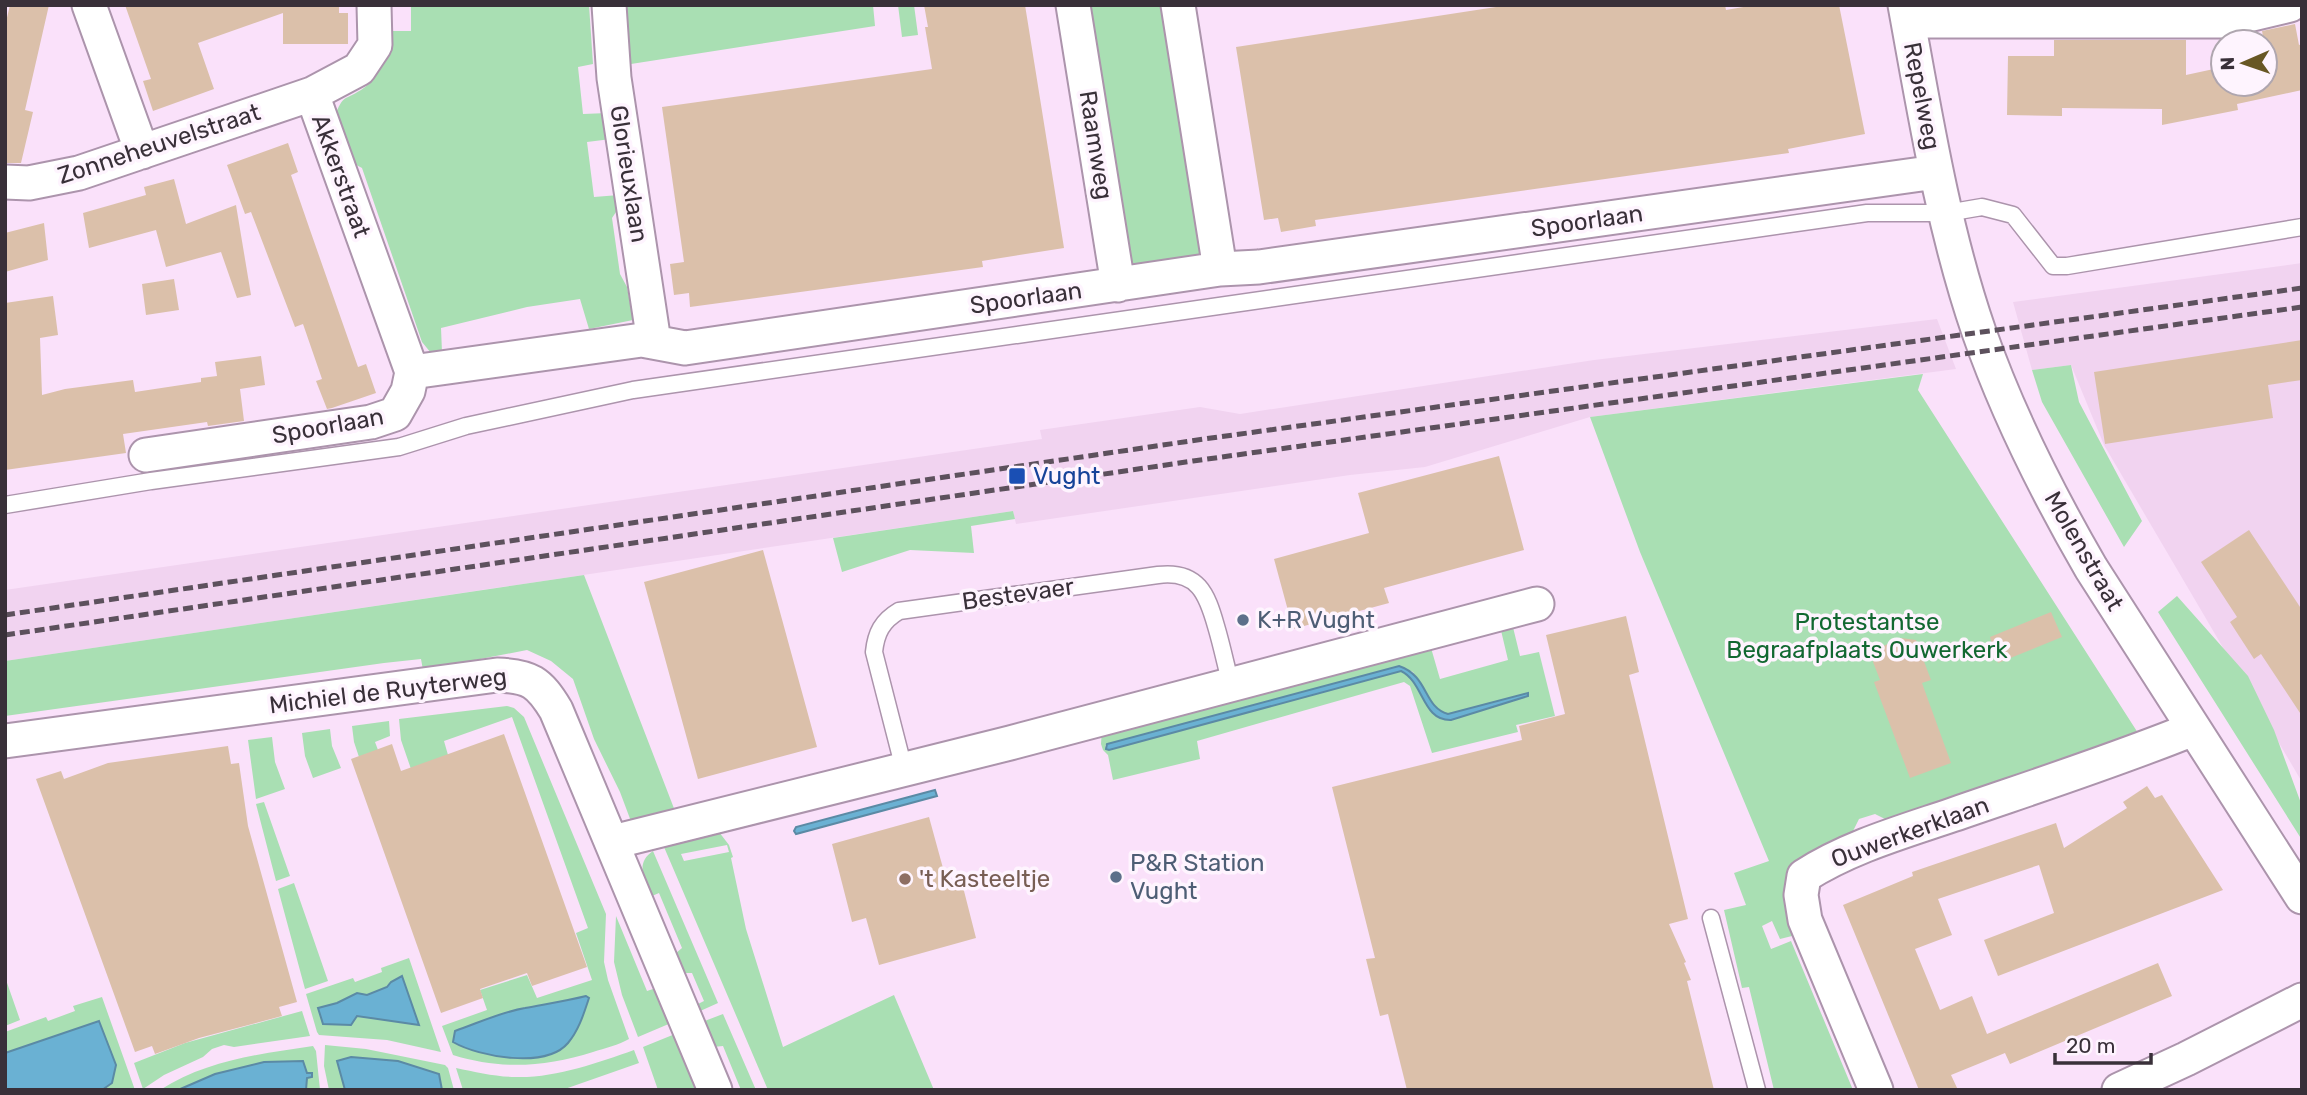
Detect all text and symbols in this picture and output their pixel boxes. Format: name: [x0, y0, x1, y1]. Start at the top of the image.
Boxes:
north arrow: [2209, 28, 2279, 98]
street label: Repelweg: [1898, 40, 1946, 152]
text: N: [2216, 56, 2239, 71]
street label: Raamweg: [1074, 88, 1118, 202]
street label: Zonneheuvelstraat: [54, 98, 264, 190]
street label: Glorieuxlaan: [604, 103, 654, 245]
street label: Akkerstraat: [306, 111, 376, 241]
street label: Spoorlaan: [1529, 199, 1645, 243]
street label: Spoorlaan: [968, 276, 1084, 320]
street label: Spoorlaan: [270, 402, 386, 450]
place label: Vught: [1033, 462, 1100, 490]
marker: Vught: [1007, 466, 1027, 486]
street label: Molenstraat: [2039, 486, 2129, 616]
street label: Bestevaer: [960, 572, 1076, 616]
place label: K+R Vught: [1257, 606, 1375, 634]
park label: Protestantse Begraafplaats Ouwerkerk: [1726, 608, 2008, 664]
marker: K+R Vught: [1235, 612, 1251, 628]
street label: Michiel de Ruyterweg: [268, 663, 508, 719]
street label: Ouwerkerklaan: [1827, 790, 1993, 874]
place label: P&R Station Vught: [1130, 849, 1265, 905]
place label: 't Kasteeltje: [919, 865, 1050, 893]
marker: P&R Station Vught: [1108, 869, 1124, 885]
marker: 't Kasteeltje: [897, 871, 913, 887]
scale bar: [2055, 1021, 2151, 1066]
text: 20 m: [2066, 1033, 2115, 1058]

